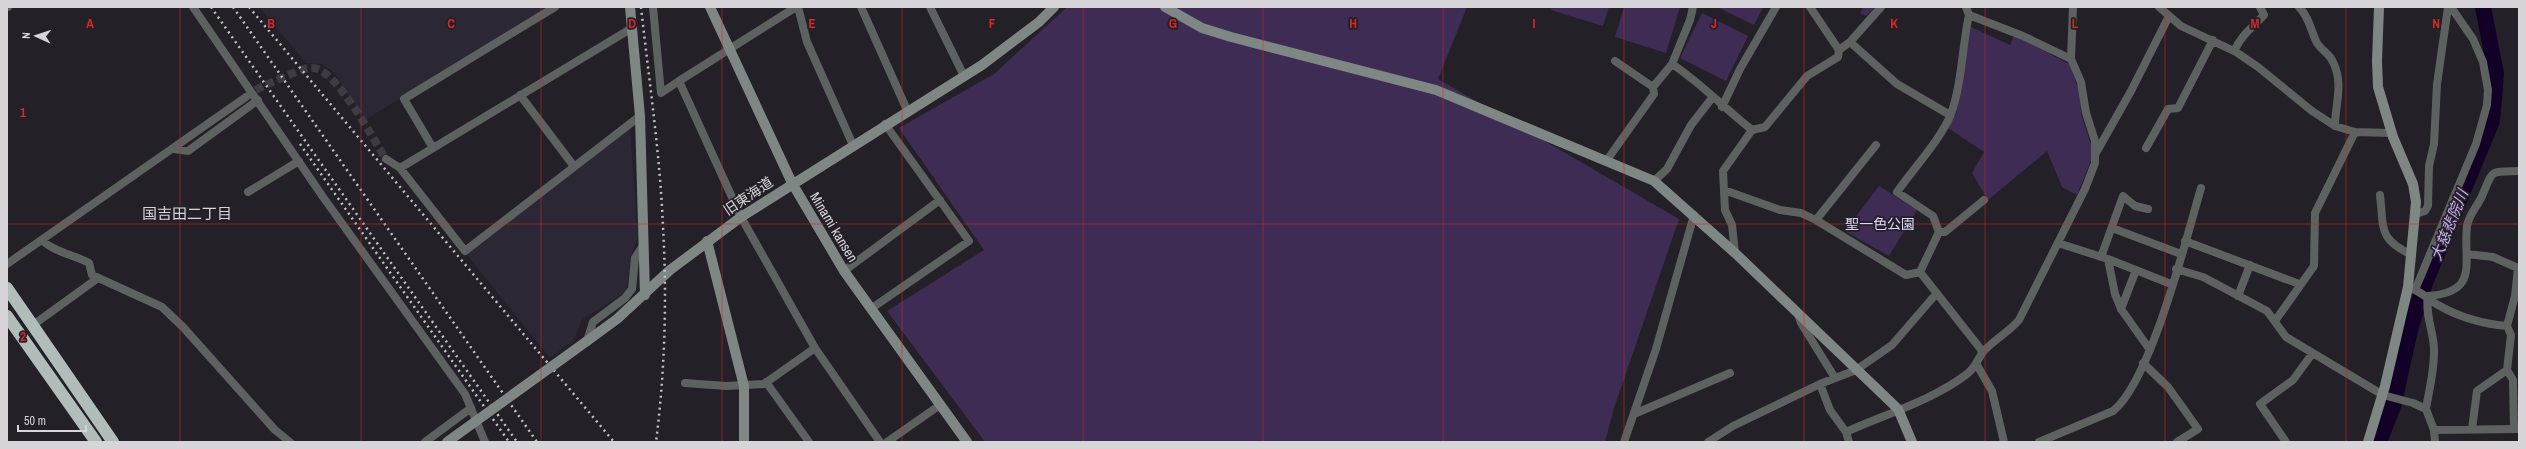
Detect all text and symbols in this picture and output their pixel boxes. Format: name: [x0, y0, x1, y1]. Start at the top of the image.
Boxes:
text: A: [86, 15, 94, 32]
text: B: [267, 15, 275, 32]
text: C: [447, 15, 455, 32]
text: D: [628, 15, 636, 32]
text: E: [808, 15, 816, 32]
text: F: [989, 15, 996, 32]
text: G: [1169, 15, 1177, 32]
text: H: [1349, 15, 1357, 32]
text: I: [1533, 15, 1536, 32]
text: J: [1711, 15, 1717, 32]
text: K: [1890, 15, 1898, 32]
text: L: [2072, 15, 2079, 32]
text: M: [2251, 15, 2260, 32]
text: N: [2432, 15, 2440, 32]
north arrow: [16, 16, 56, 56]
text: N: [19, 32, 33, 39]
text: 1: [20, 104, 26, 121]
street label: 旧東海道: [720, 173, 776, 219]
water label: 大慈悲院川: [2425, 184, 2474, 264]
street label: Minami kansen: [806, 189, 862, 265]
district label: 国吉田二丁目: [142, 203, 232, 224]
park label: 聖一色公園: [1845, 215, 1915, 233]
text: 2: [20, 328, 26, 345]
scale bar: [18, 407, 86, 433]
text: 50 m: [24, 413, 46, 429]

